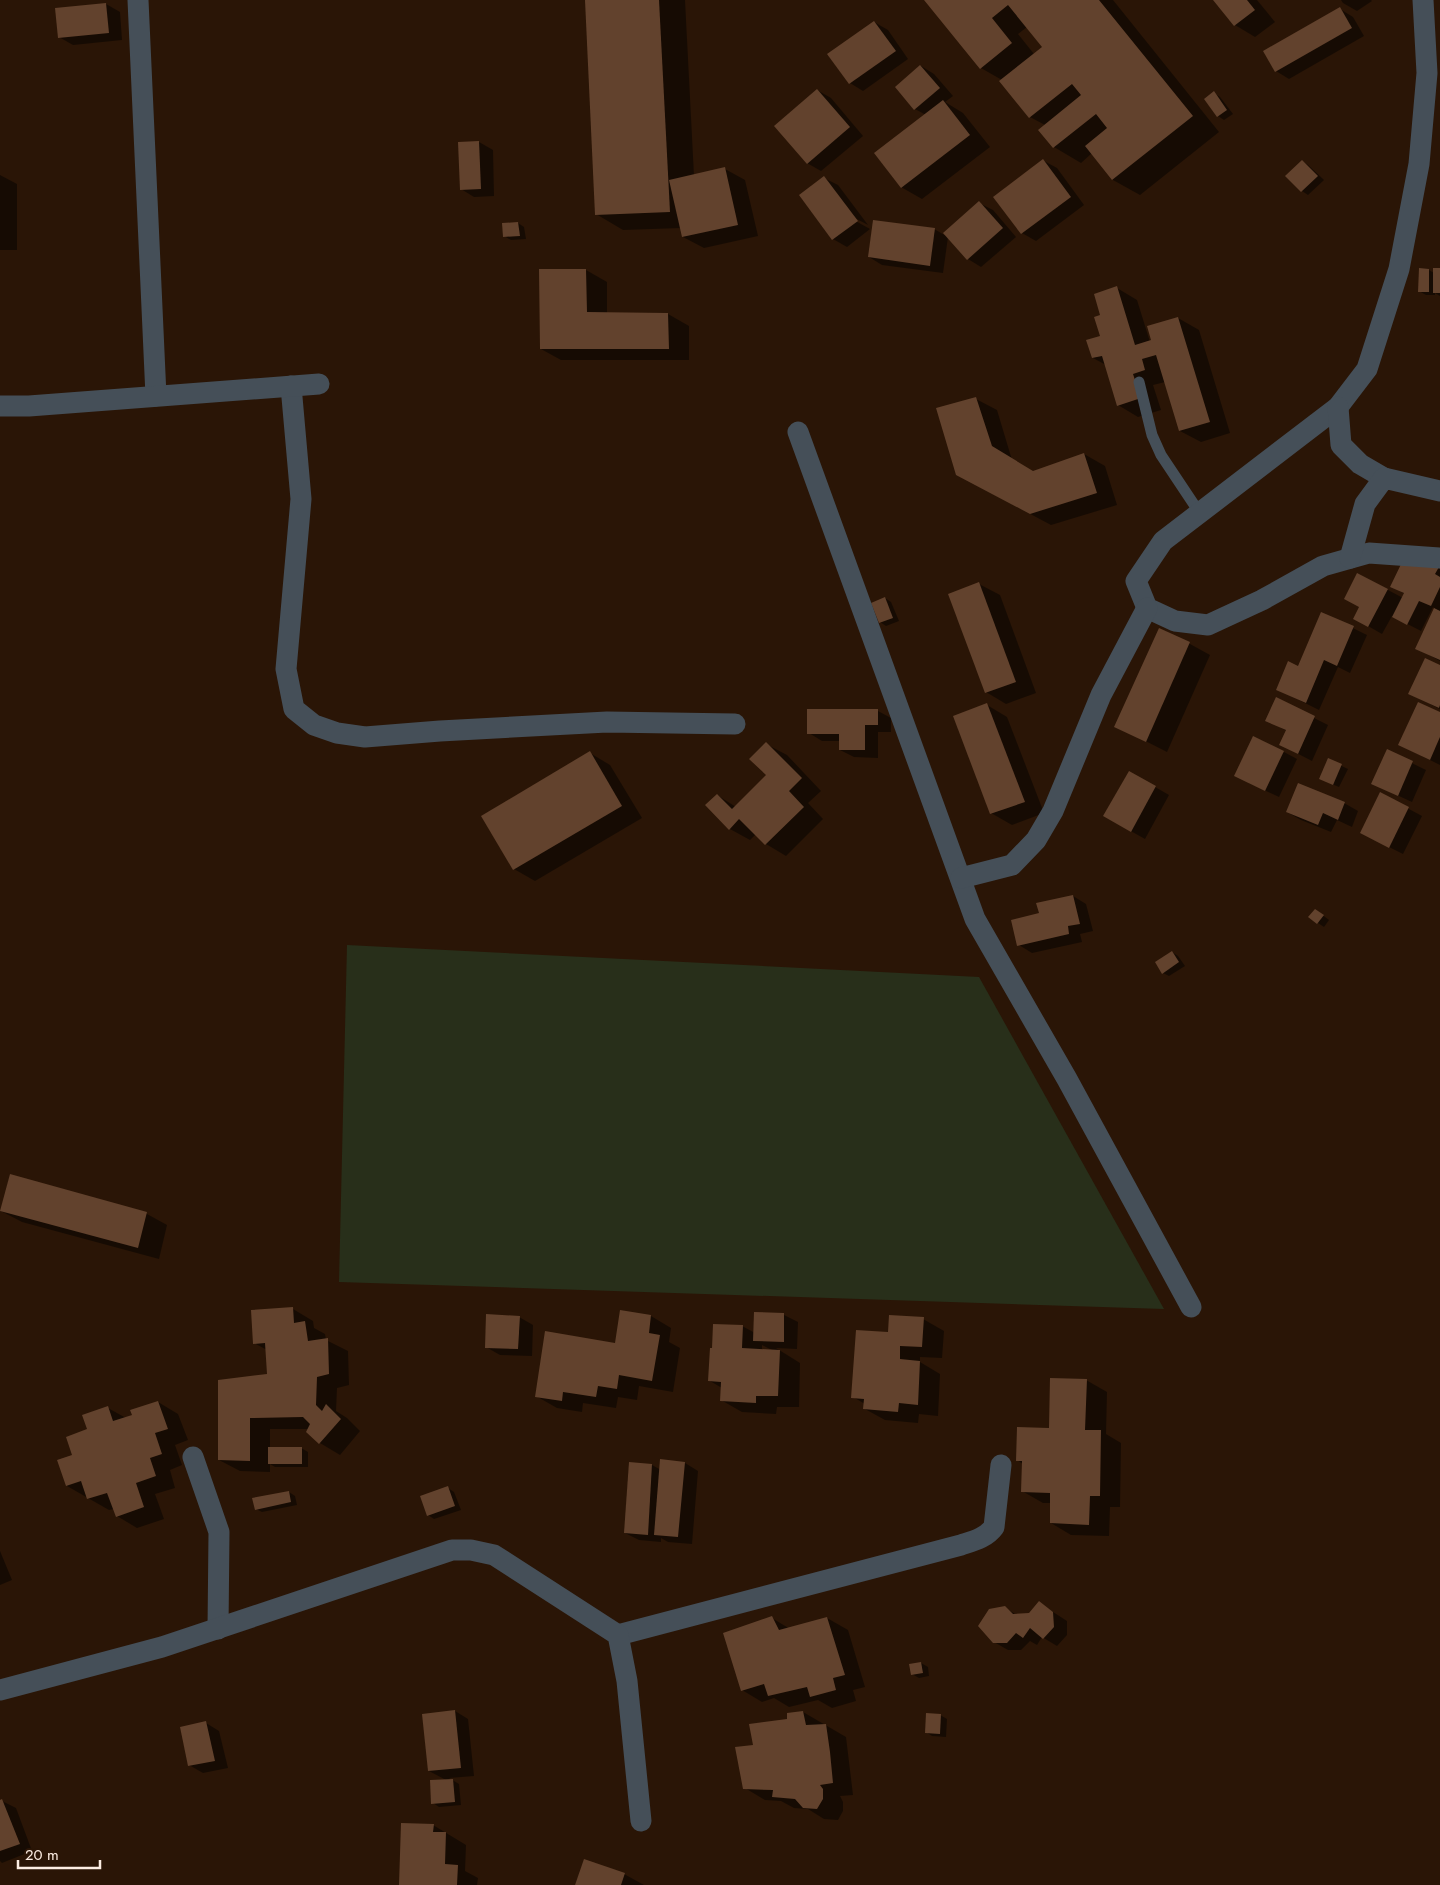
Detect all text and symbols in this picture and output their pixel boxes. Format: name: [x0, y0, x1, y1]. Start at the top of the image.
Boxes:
scale bar: [18, 1838, 100, 1870]
text: 20 m: [25, 1844, 59, 1866]

